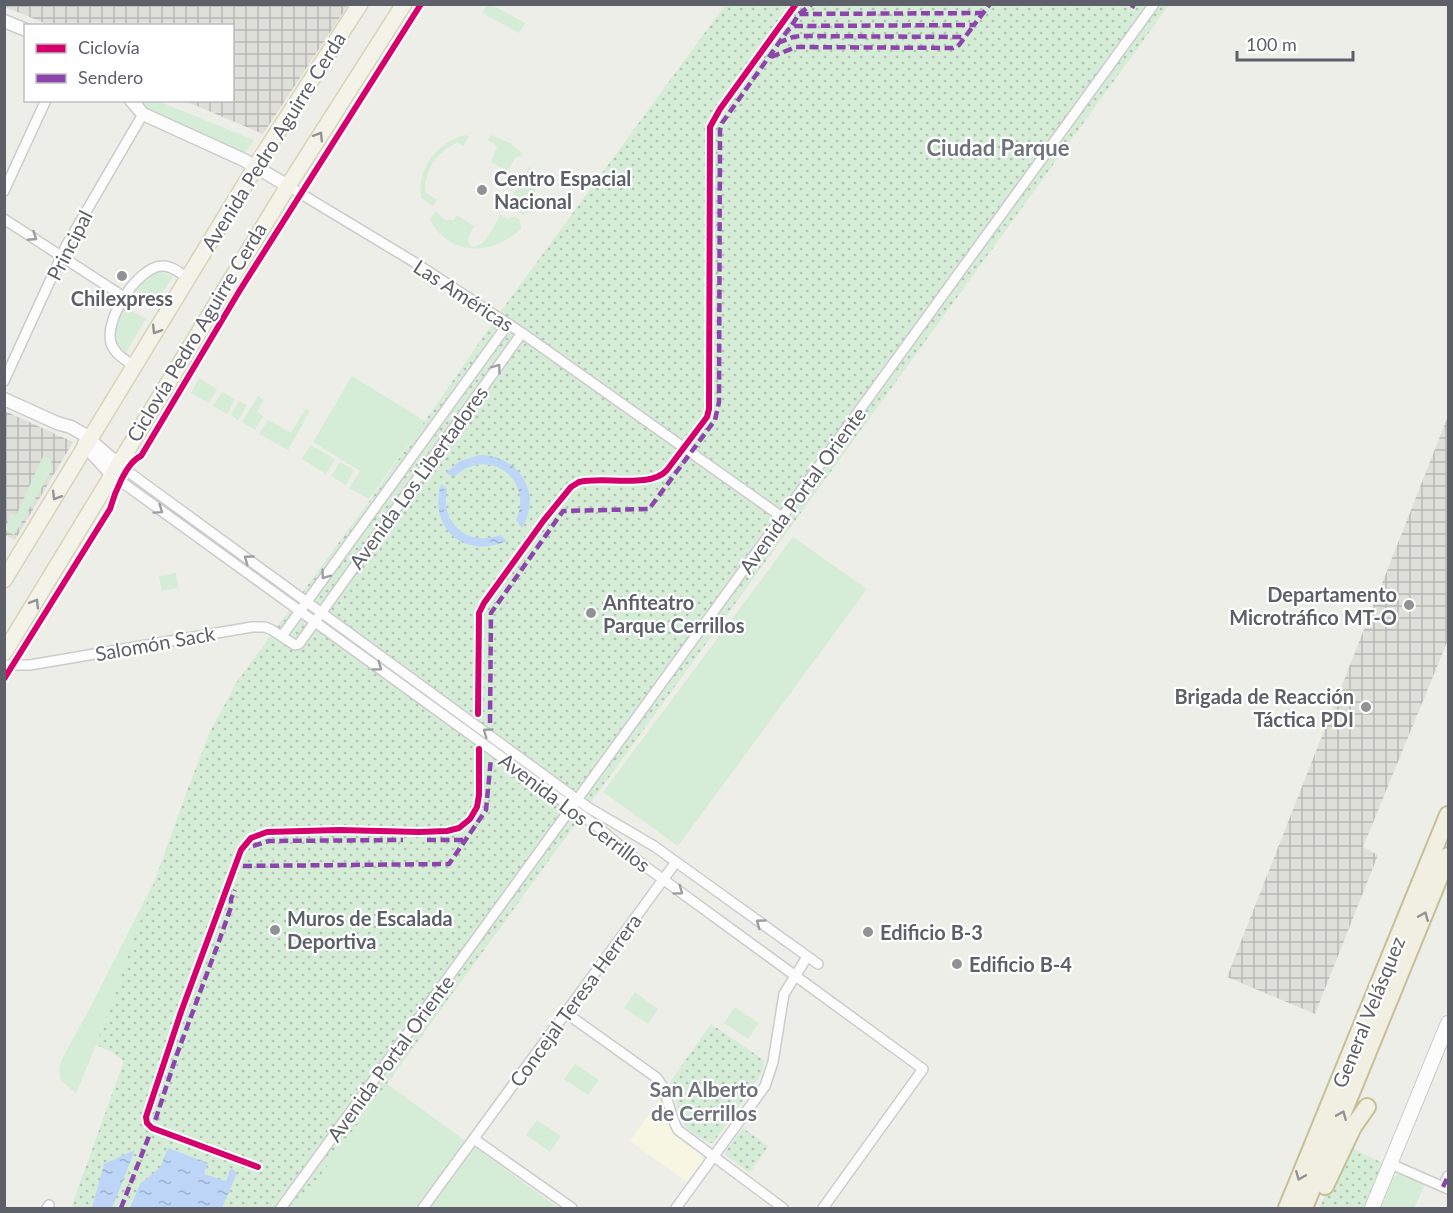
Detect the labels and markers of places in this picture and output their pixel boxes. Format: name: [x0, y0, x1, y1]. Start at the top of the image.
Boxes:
place label: Centro Espacial Nacional: [494, 166, 631, 213]
marker: Centro Espacial Nacional: [475, 183, 489, 197]
marker: Chilexpress: [115, 269, 129, 283]
place label: Chilexpress: [71, 286, 173, 310]
place label: Departamento Microtráfico MT-O: [1229, 582, 1397, 629]
place label: Anfiteatro Parque Cerrillos: [602, 590, 745, 637]
marker: Departamento Microtráfico MT-O: [1402, 598, 1416, 612]
marker: Anfiteatro Parque Cerrillos: [584, 606, 598, 620]
place label: Brigada de Reacción Táctica PDI: [1175, 684, 1354, 731]
marker: Brigada de Reacción Táctica PDI: [1359, 700, 1373, 714]
place label: Muros de Escalada Deportiva: [287, 906, 453, 953]
place label: Edificio B-3: [880, 920, 983, 944]
marker: Muros de Escalada Deportiva: [268, 923, 282, 937]
marker: Edificio B-3: [861, 925, 875, 939]
place label: Edificio B-4: [969, 952, 1072, 976]
marker: Edificio B-4: [950, 957, 964, 971]

